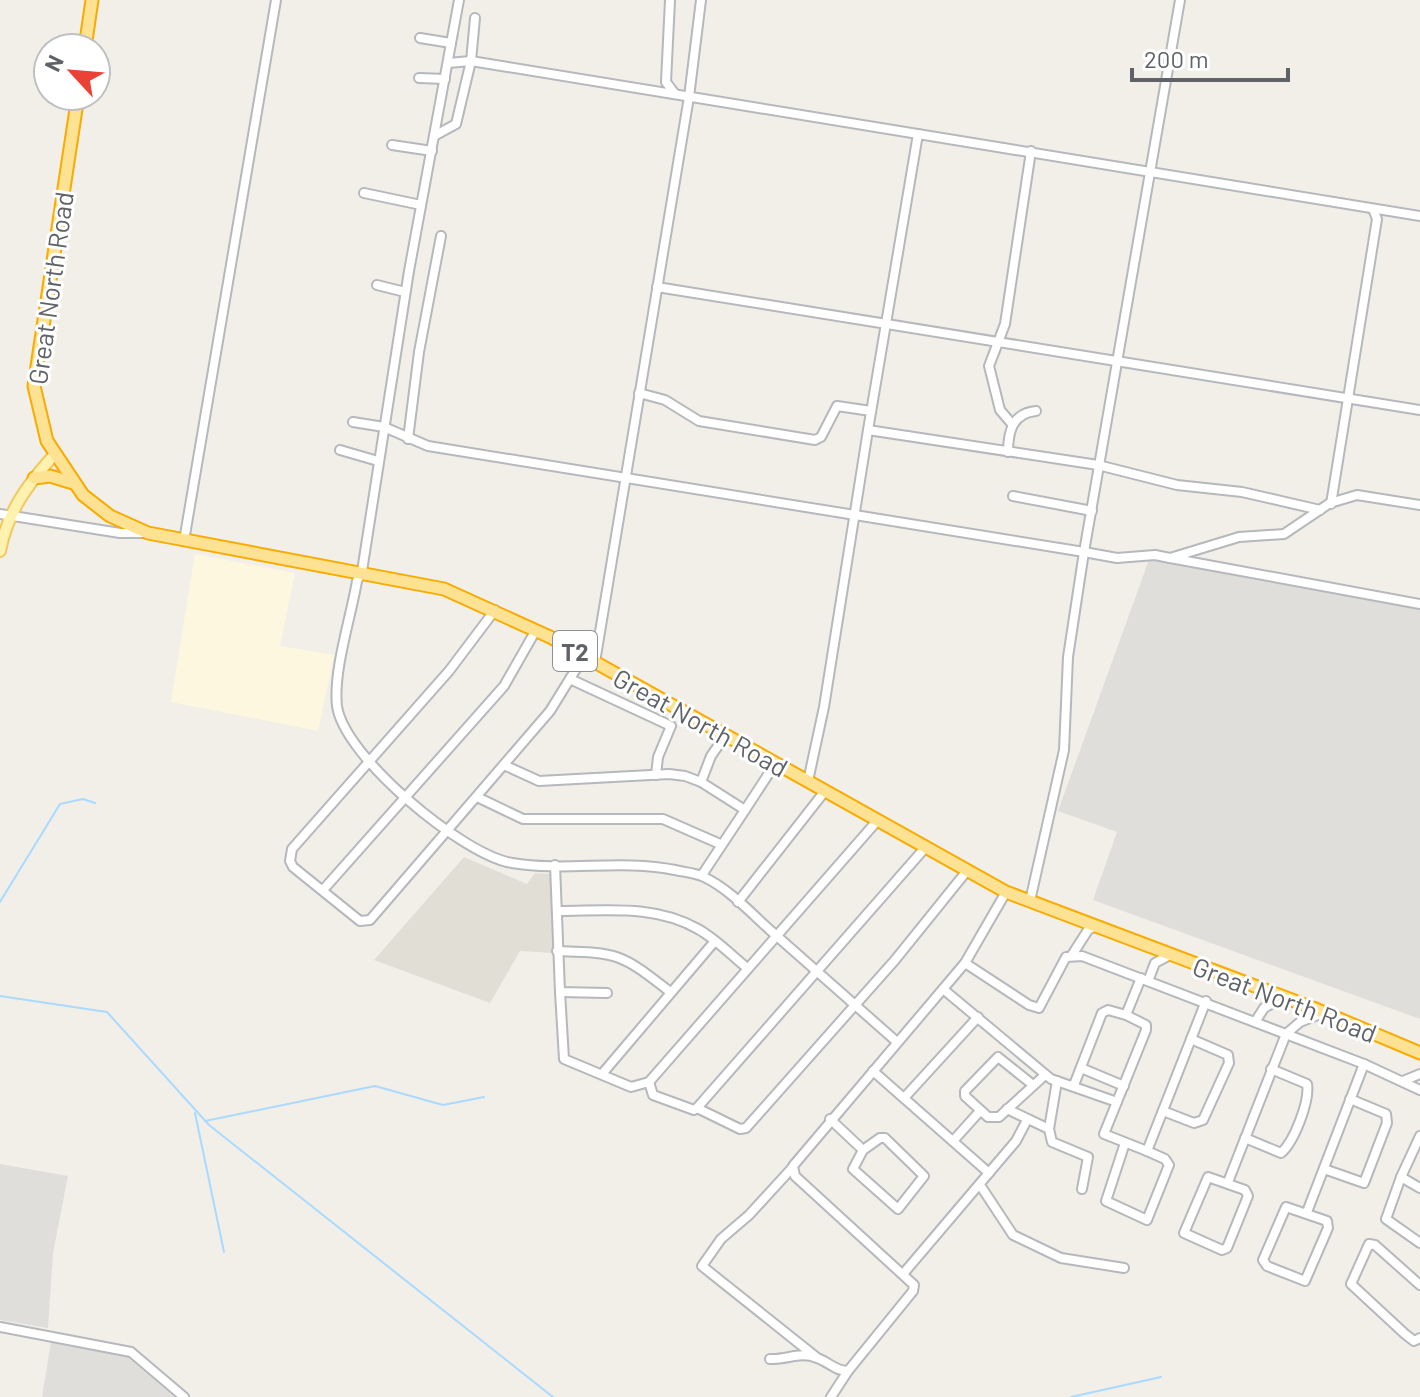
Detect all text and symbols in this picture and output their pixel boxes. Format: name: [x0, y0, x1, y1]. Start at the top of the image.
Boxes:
north arrow: [32, 32, 112, 112]
scale bar: [1132, 32, 1288, 82]
text: 200 m: [1144, 44, 1209, 73]
text: N: [38, 51, 68, 75]
street label: Great North Road: [21, 189, 79, 387]
road number: T2: [553, 631, 597, 671]
street label: Great North Road: [608, 661, 794, 783]
street label: Great North Road: [1189, 950, 1381, 1048]

